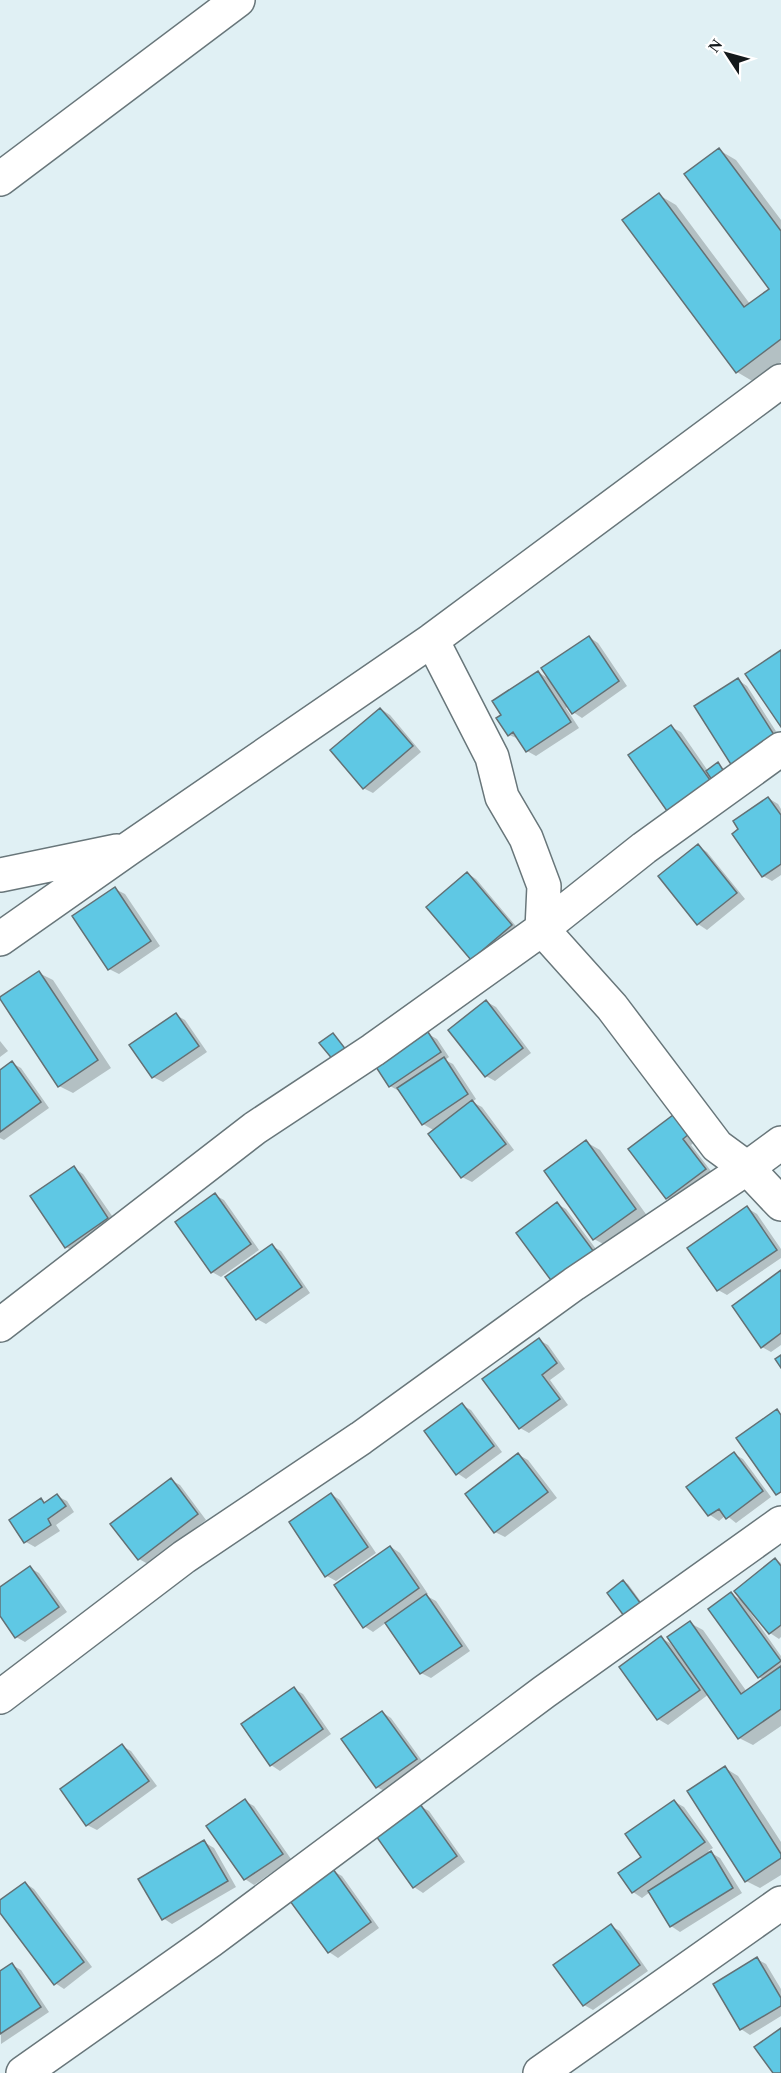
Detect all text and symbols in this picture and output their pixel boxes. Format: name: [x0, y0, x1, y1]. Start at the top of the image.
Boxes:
north arrow: [697, 24, 757, 84]
text: N: [705, 35, 726, 55]

